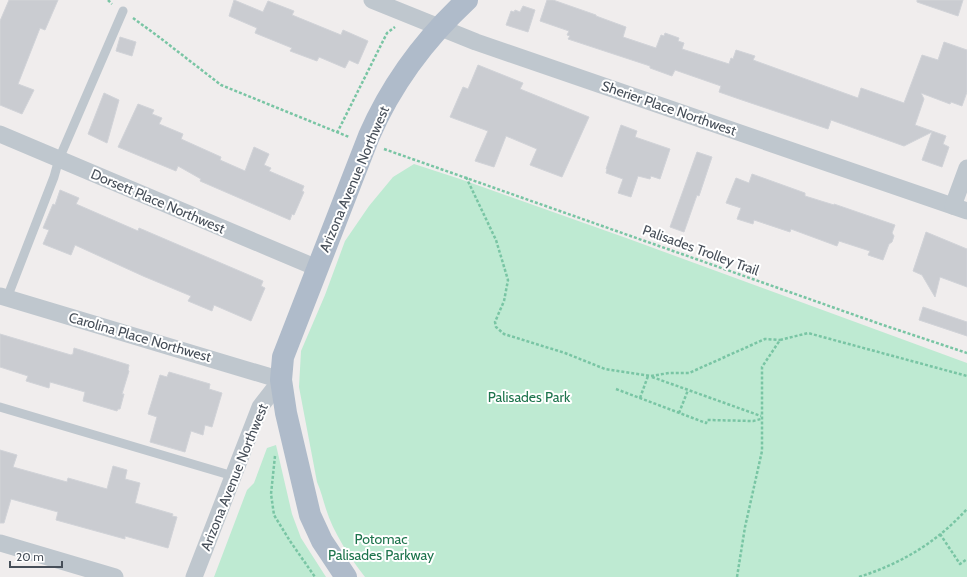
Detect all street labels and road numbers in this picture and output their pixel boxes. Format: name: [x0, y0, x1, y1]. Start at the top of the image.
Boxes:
street label: Sherier Place Northwest: [599, 76, 739, 140]
street label: Arizona Avenue Northwest: [315, 103, 393, 255]
street label: Dorsett Place Northwest: [88, 165, 228, 238]
street label: Palisades Trolley Trail: [640, 221, 762, 280]
street label: Carolina Place Northwest: [67, 308, 214, 366]
street label: Arizona Avenue Northwest: [196, 401, 272, 553]

